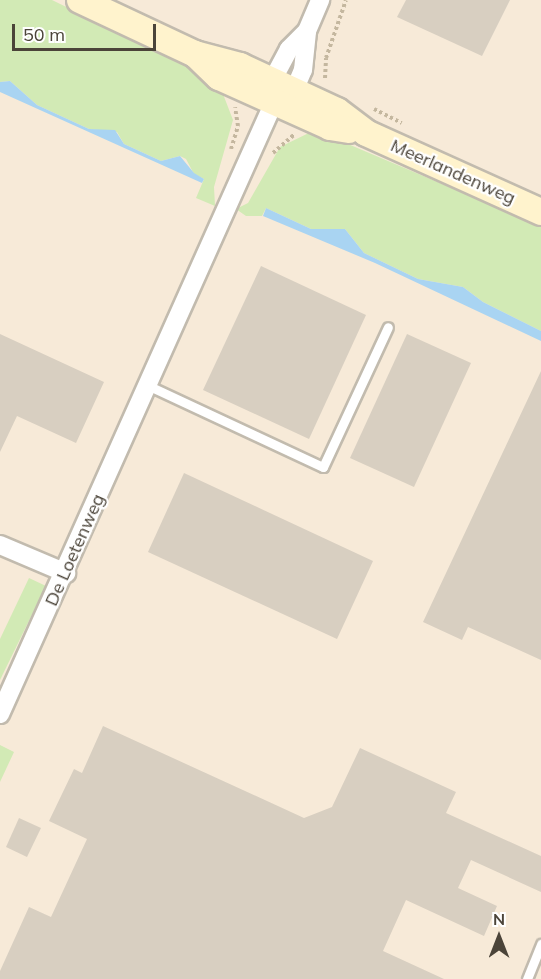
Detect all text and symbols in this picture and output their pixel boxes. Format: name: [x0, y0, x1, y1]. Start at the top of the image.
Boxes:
scale bar: [15, 12, 159, 50]
text: 50 m: [23, 23, 65, 46]
street label: Meerlandenweg: [387, 135, 519, 209]
street label: De Loetenweg: [41, 491, 109, 609]
north arrow: [469, 907, 529, 967]
text: N: [493, 909, 505, 929]

